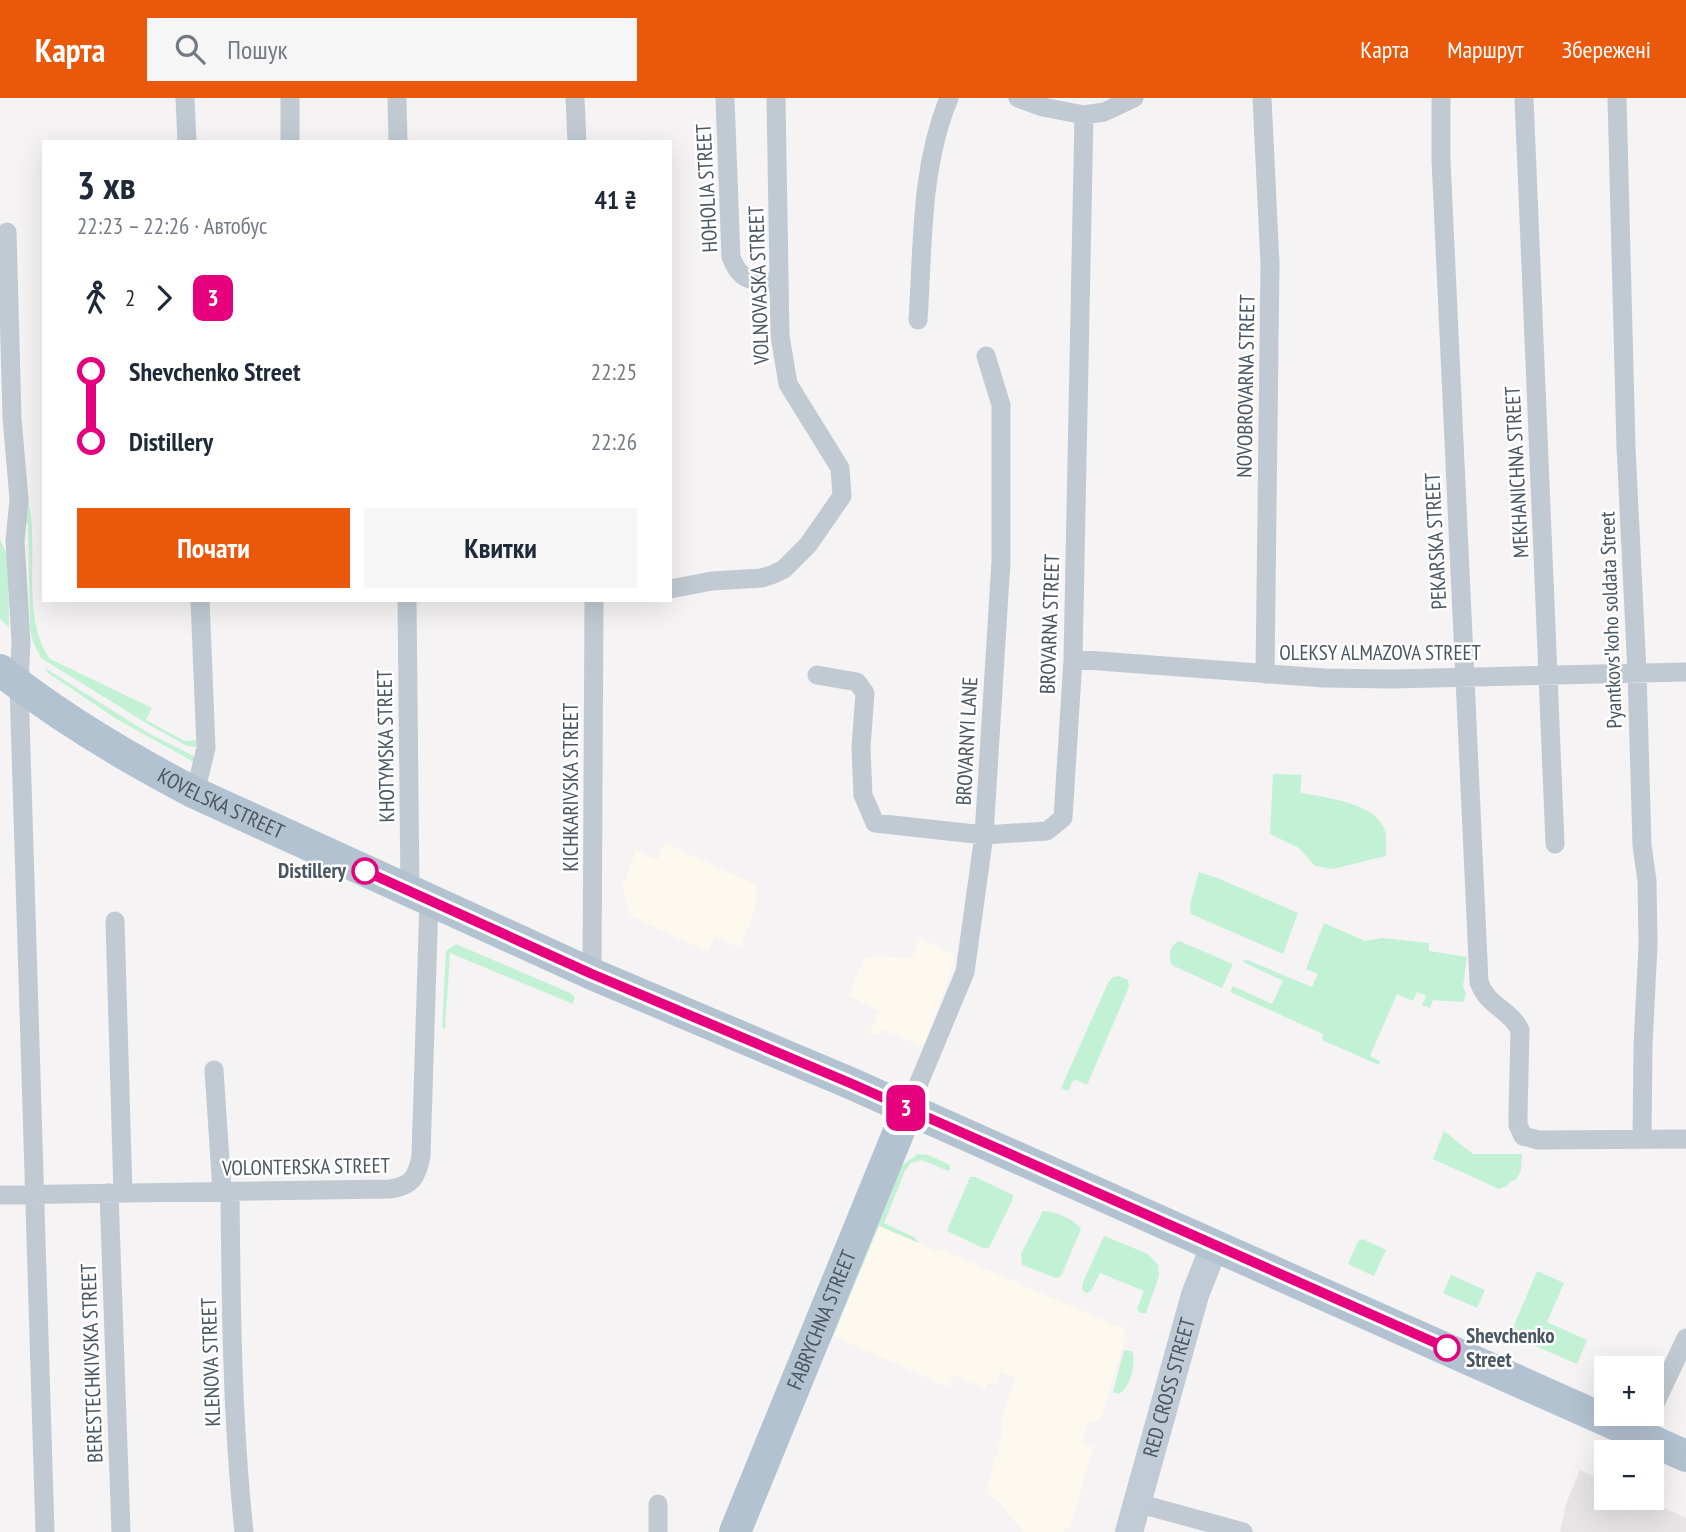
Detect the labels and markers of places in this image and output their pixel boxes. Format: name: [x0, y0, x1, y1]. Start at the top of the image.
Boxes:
place label: Distillery: [278, 857, 347, 884]
marker: Distillery: [352, 858, 378, 884]
place label: Shevchenko Street: [1466, 1322, 1555, 1373]
marker: Shevchenko Street: [1434, 1335, 1460, 1361]

